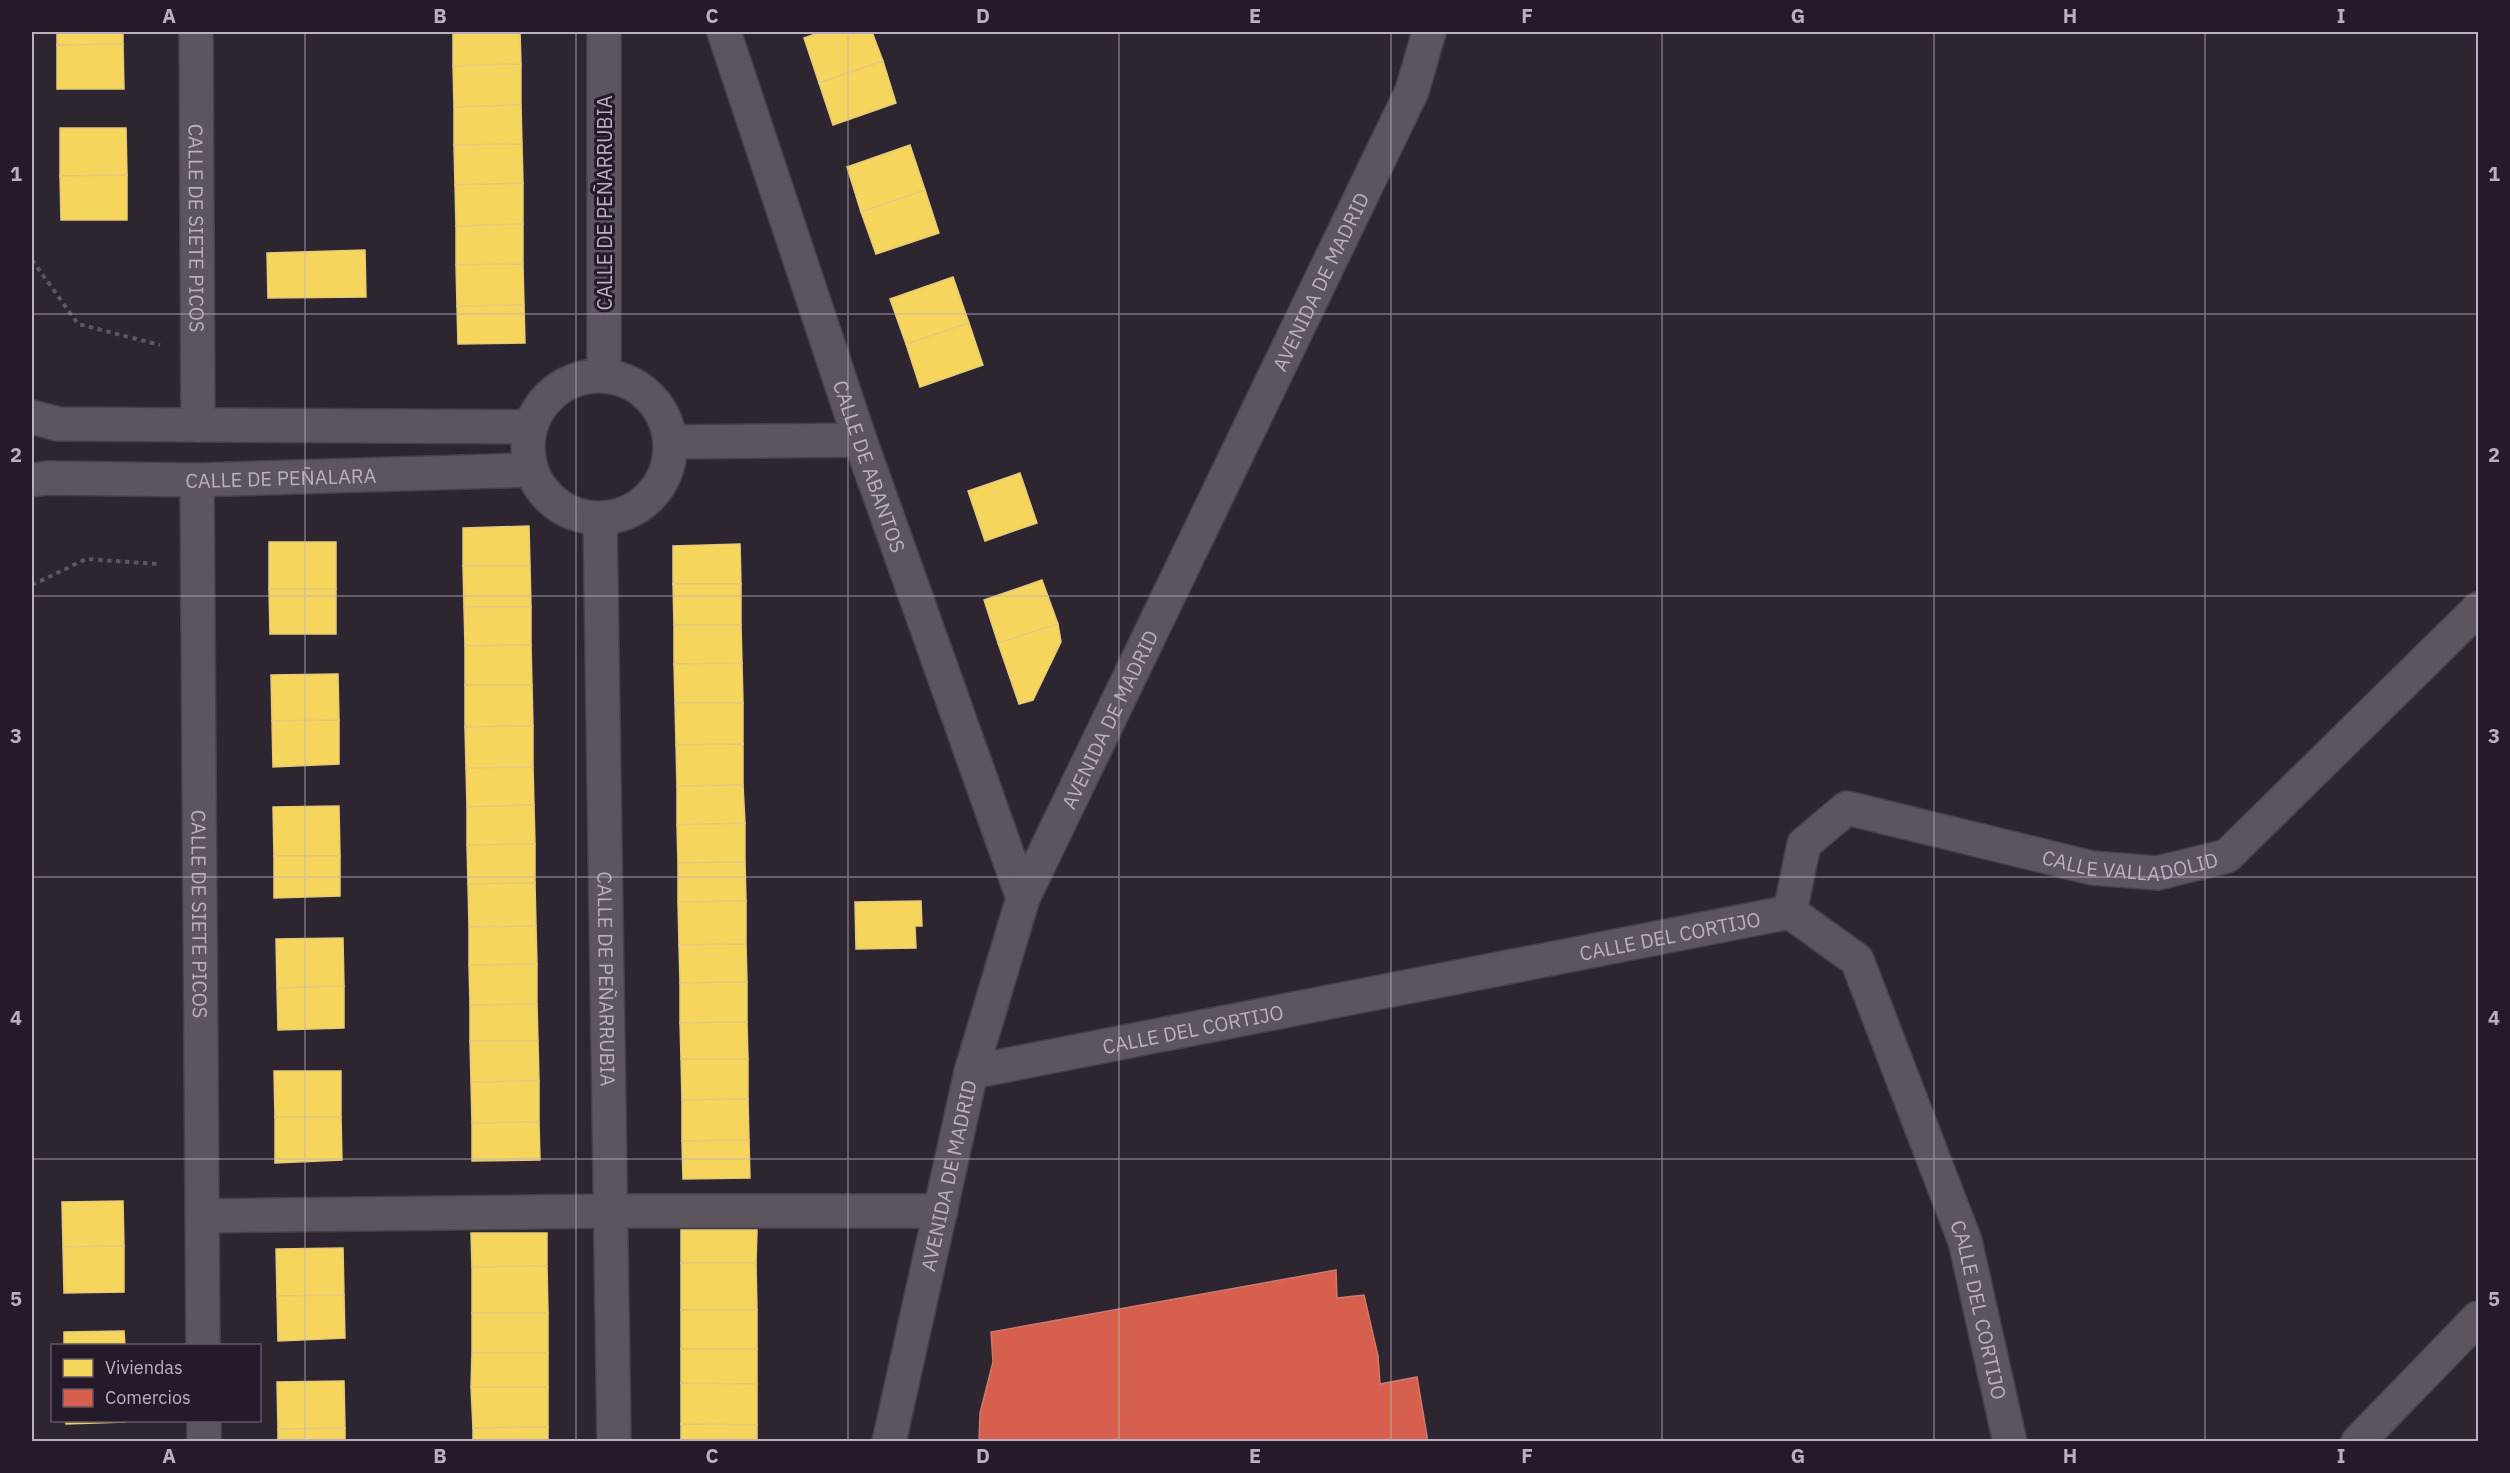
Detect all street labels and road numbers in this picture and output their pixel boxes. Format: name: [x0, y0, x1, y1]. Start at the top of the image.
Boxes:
street label: CALLE DE PEÑARRUBIA: [591, 95, 618, 311]
street label: CALLE DE SIETE PICOS: [183, 124, 211, 332]
street label: AVENIDA DE MADRID: [1266, 188, 1375, 375]
street label: CALLE DE ABANTOS: [827, 376, 912, 556]
street label: CALLE DE PEÑALARA: [185, 461, 377, 494]
street label: AVENIDA DE MADRID: [1055, 625, 1164, 813]
street label: CALLE DE SIETE PICOS: [186, 810, 214, 1018]
street label: CALLE VALLADOLID: [2039, 843, 2221, 887]
street label: CALLE DE PEÑARRUBIA: [592, 871, 622, 1087]
street label: CALLE DEL CORTIJO: [1577, 905, 1763, 966]
street label: CALLE DEL CORTIJO: [1100, 998, 1286, 1060]
street label: AVENIDA DE MADRID: [914, 1077, 982, 1274]
street label: CALLE DEL CORTIJO: [1945, 1216, 2014, 1402]

